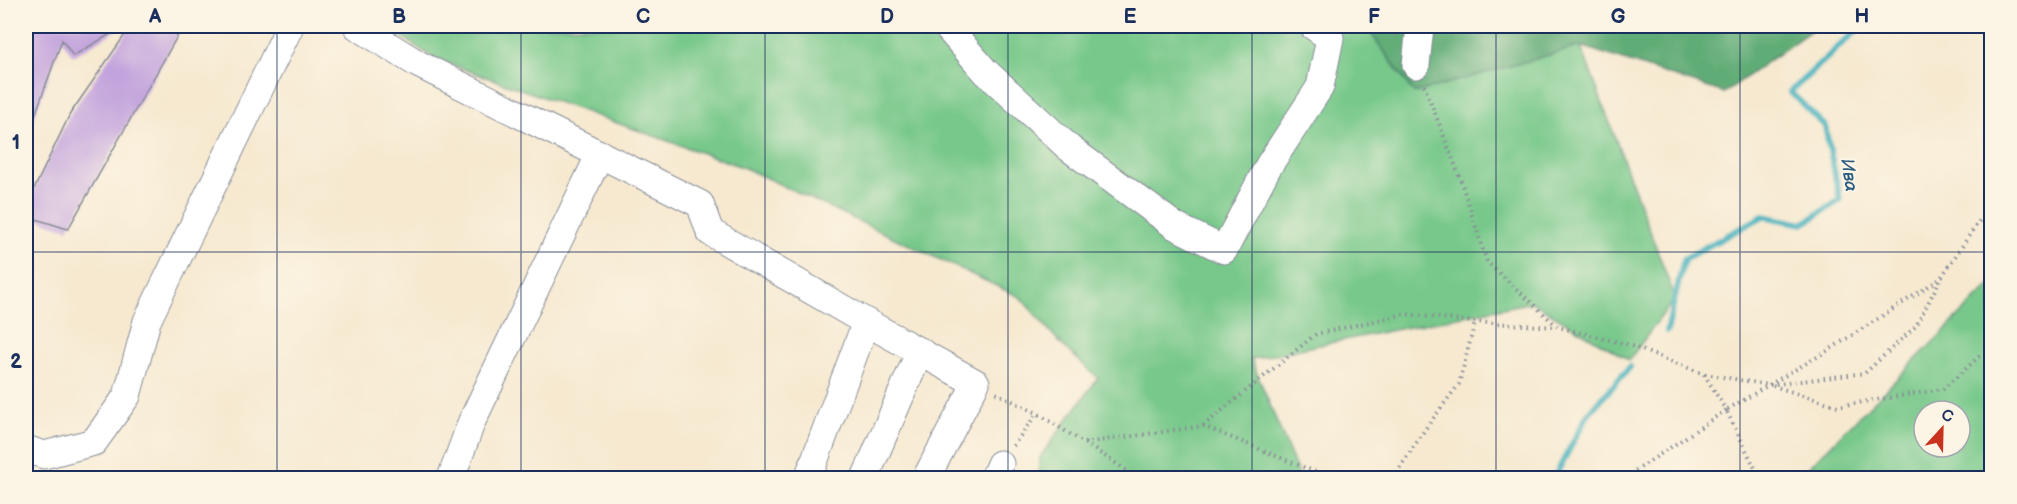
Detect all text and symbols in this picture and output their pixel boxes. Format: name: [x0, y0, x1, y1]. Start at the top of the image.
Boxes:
text: A: [148, 5, 162, 29]
text: B: [392, 5, 406, 29]
text: C: [636, 5, 650, 29]
text: D: [880, 5, 894, 29]
text: E: [1124, 5, 1137, 29]
text: F: [1368, 5, 1380, 29]
text: G: [1611, 5, 1626, 29]
text: H: [1855, 5, 1869, 29]
text: 1: [12, 131, 20, 155]
water label: Ива: [1836, 157, 1862, 193]
text: 2: [10, 350, 22, 374]
north arrow: [1912, 399, 1972, 459]
text: С: [1938, 406, 1956, 427]

